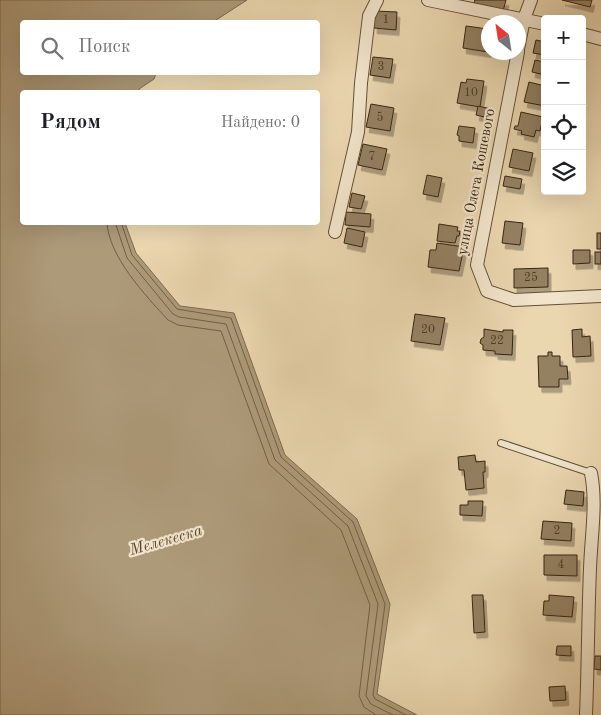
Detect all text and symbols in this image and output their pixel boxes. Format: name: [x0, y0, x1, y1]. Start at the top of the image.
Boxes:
house number: 1: [383, 14, 389, 26]
north arrow: [481, 15, 526, 60]
map controls: [541, 15, 586, 195]
button: +: [541, 15, 586, 60]
search box: [20, 20, 320, 75]
icon: search: [38, 34, 66, 62]
text: Поиск: [78, 38, 130, 57]
button: −: [541, 60, 586, 105]
house number: 3: [378, 61, 384, 73]
house number: 10: [464, 87, 478, 99]
button: locate: [541, 105, 586, 150]
street label: улица Олега Кошевого: [455, 107, 499, 257]
house number: 5: [377, 111, 384, 124]
text: Рядом: [40, 112, 101, 133]
text: Найдено: 0: [221, 115, 300, 131]
button: layers: [541, 150, 586, 195]
house number: 7: [369, 151, 375, 163]
house number: 25: [524, 271, 538, 284]
house number: 20: [421, 324, 435, 336]
house number: 22: [490, 335, 504, 347]
water label: Мелекеска: [127, 523, 205, 559]
house number: 2: [554, 525, 560, 537]
house number: 4: [558, 559, 565, 571]

